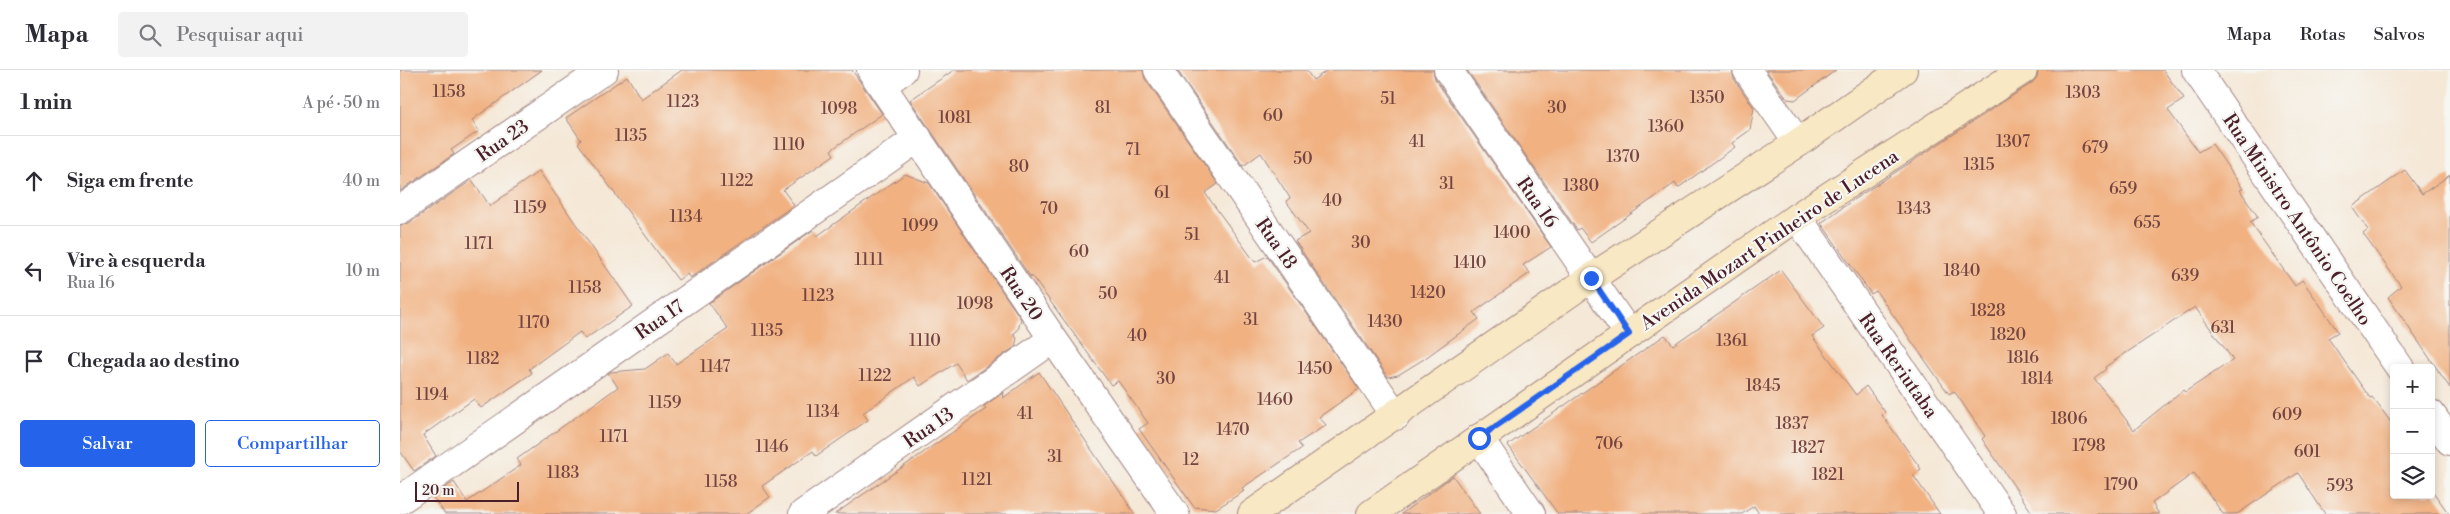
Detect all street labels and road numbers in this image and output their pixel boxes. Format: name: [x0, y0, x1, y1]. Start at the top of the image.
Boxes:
street label: Rua Ministro Antônio Coelho: [2217, 109, 2377, 330]
street label: Rua 23: [472, 114, 534, 168]
street label: Avenida Mozart Pinheiro de Lucena: [1635, 144, 1904, 336]
street label: Rua 16: [1511, 173, 1563, 233]
street label: Rua 18: [1250, 213, 1302, 274]
street label: Rua 20: [994, 262, 1048, 326]
street label: Rua 17: [630, 294, 689, 345]
street label: Rua Reriutaba: [1853, 308, 1943, 423]
street label: Rua 13: [899, 402, 958, 454]

